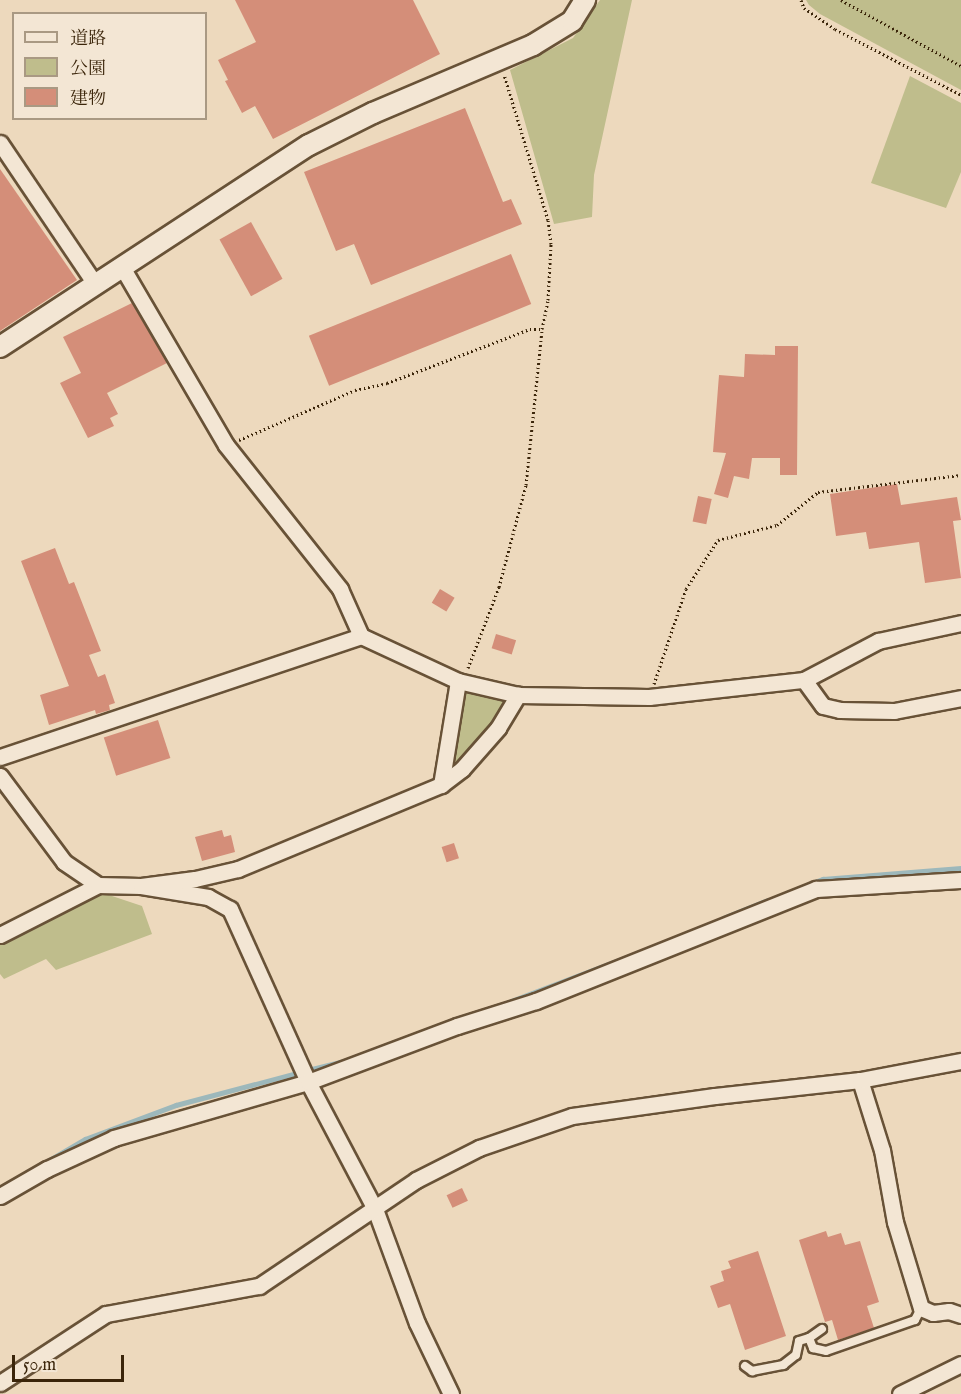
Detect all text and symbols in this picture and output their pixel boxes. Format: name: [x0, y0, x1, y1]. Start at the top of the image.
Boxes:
legend: [12, 12, 207, 120]
text: 道路: [70, 28, 106, 51]
text: 公園: [70, 58, 106, 81]
text: 建物: [70, 88, 106, 111]
scale bar: [15, 1343, 128, 1381]
text: 50 m: [23, 1354, 56, 1377]

